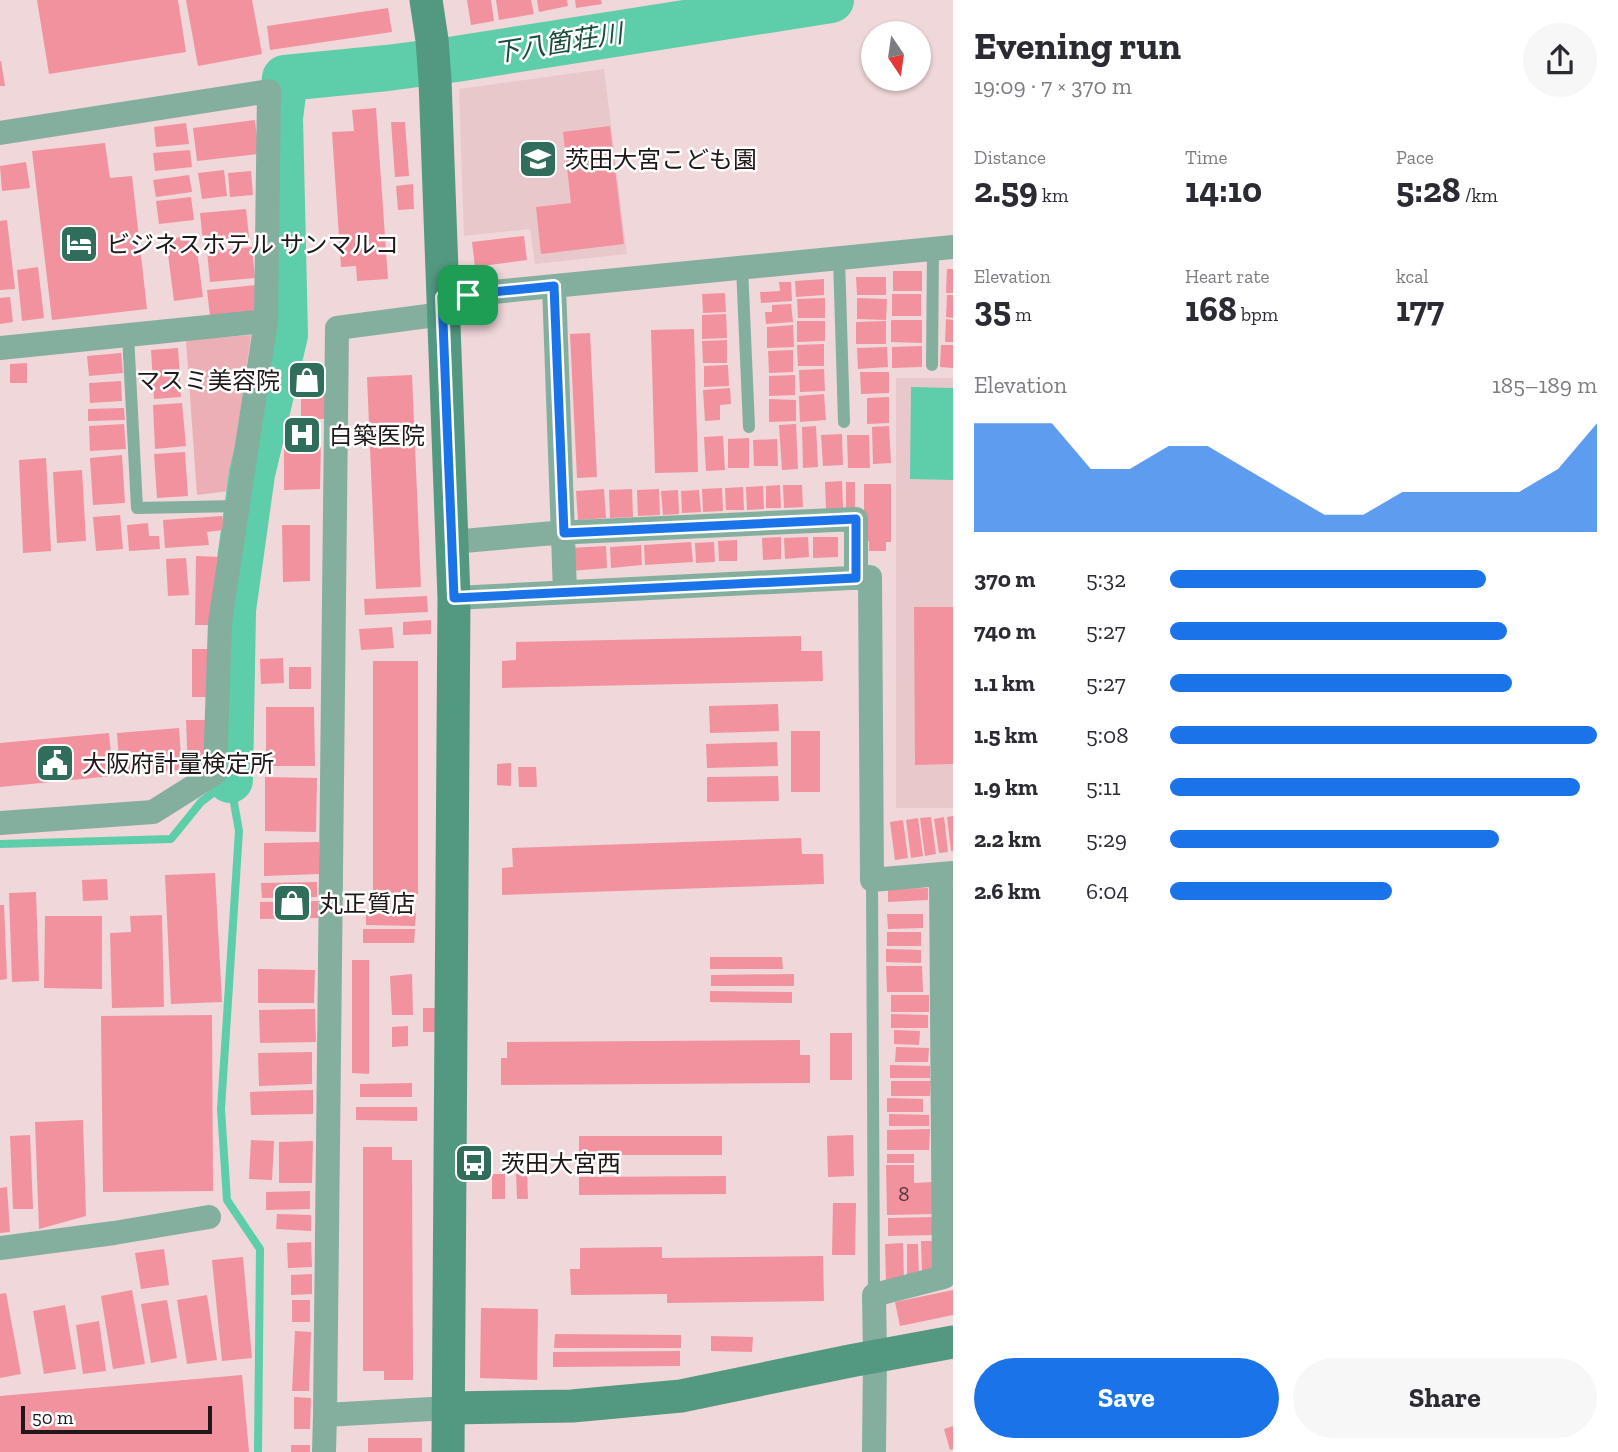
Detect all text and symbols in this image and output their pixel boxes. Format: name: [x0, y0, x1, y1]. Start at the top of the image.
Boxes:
water label: 下八箇荘川: [491, 17, 628, 69]
north arrow: [861, 21, 931, 91]
map controls: [861, 21, 931, 91]
text: Evening run: [974, 23, 1181, 69]
button: share: [1523, 23, 1597, 97]
text: 19:09 · 7 × 370 m: [974, 72, 1132, 100]
school or university icon: 茨田大宮こども園: [517, 138, 559, 180]
place label: 茨田大宮こども園: [565, 145, 757, 174]
text: Distance: [974, 146, 1046, 169]
text: Time: [1185, 146, 1227, 169]
text: Pace: [1396, 146, 1434, 169]
text: 2.59: [974, 169, 1038, 211]
text: 14:10: [1185, 169, 1262, 211]
text: 5:28: [1396, 169, 1461, 211]
text: km: [1038, 184, 1068, 207]
text: /km: [1461, 184, 1498, 207]
hotel icon: ビジネスホテル サンマルコ: [58, 223, 100, 265]
place label: ビジネスホテル サンマルコ: [106, 230, 399, 259]
pin: [438, 265, 498, 325]
text: Elevation: [974, 265, 1051, 288]
text: Heart rate: [1185, 265, 1270, 288]
text: kcal: [1396, 265, 1429, 288]
icon: arrive: [449, 276, 487, 314]
text: 35: [974, 288, 1011, 330]
text: 168: [1185, 288, 1237, 330]
text: 177: [1396, 288, 1444, 330]
text: m: [1011, 303, 1032, 326]
text: bpm: [1237, 303, 1278, 326]
shop icon: マスミ美容院: [286, 359, 328, 401]
place label: マスミ美容院: [136, 366, 280, 395]
text: Elevation: [974, 371, 1067, 399]
text: 185–189 m: [1492, 371, 1597, 399]
hospital icon: 白築医院: [281, 414, 323, 456]
place label: 白築医院: [329, 421, 425, 450]
text: 370 m: [974, 565, 1035, 593]
text: 5:32: [1086, 565, 1126, 593]
text: 740 m: [974, 617, 1036, 645]
text: 5:27: [1086, 617, 1126, 645]
text: 1.1 km: [974, 669, 1035, 697]
text: 5:27: [1086, 669, 1126, 697]
text: 1.5 km: [974, 721, 1038, 749]
text: 5:08: [1086, 721, 1129, 749]
public building icon: 大阪府計量検定所: [34, 742, 76, 784]
place label: 大阪府計量検定所: [82, 749, 274, 778]
text: 1.9 km: [974, 773, 1038, 801]
text: 5:11: [1086, 773, 1121, 801]
text: 2.2 km: [974, 825, 1041, 853]
text: 5:29: [1086, 825, 1127, 853]
text: 2.6 km: [974, 877, 1041, 905]
text: 6:04: [1086, 877, 1129, 905]
shop icon: 丸正質店: [271, 882, 313, 924]
place label: 丸正質店: [319, 889, 415, 918]
bus stop icon: 茨田大宮西: [453, 1142, 495, 1184]
place label: 茨田大宮西: [501, 1149, 621, 1178]
house number: 8: [898, 1181, 910, 1206]
button: Save: [974, 1358, 1279, 1438]
button: Share: [1293, 1358, 1597, 1438]
scale bar: [21, 1403, 212, 1435]
text: 50 m: [32, 1406, 73, 1429]

